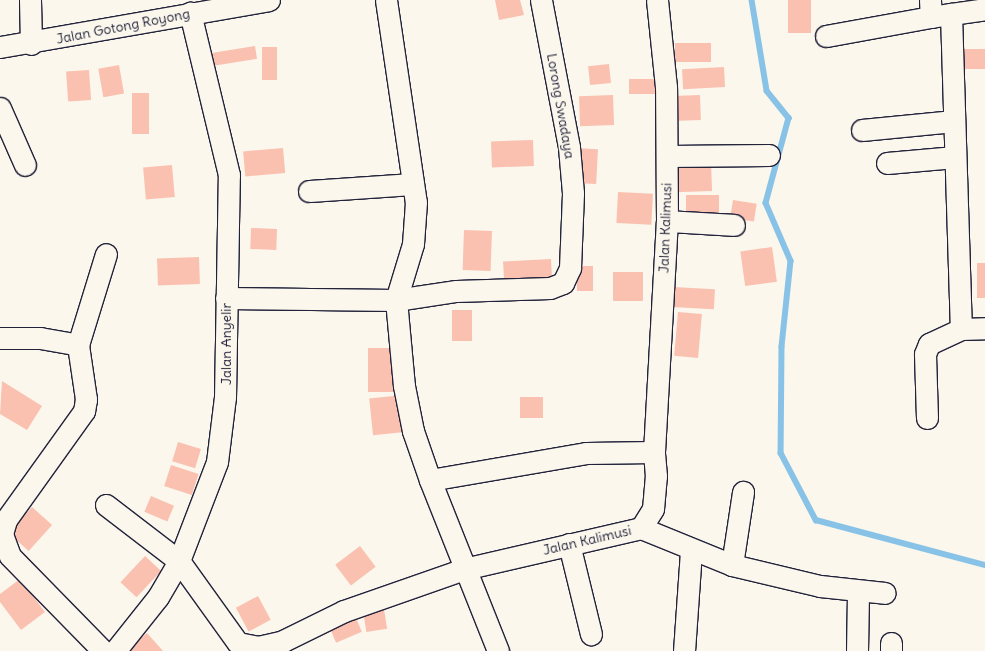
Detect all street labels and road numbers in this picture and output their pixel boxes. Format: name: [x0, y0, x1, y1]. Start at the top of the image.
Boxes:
street label: Jalan Gotong Royong: [55, 5, 191, 47]
street label: Lorong Swadaya: [543, 52, 579, 160]
street label: Jalan Kalimusi: [655, 183, 675, 273]
street label: Jalan Anyelir: [218, 303, 234, 385]
street label: Jalan Kalimusi: [541, 522, 633, 558]

